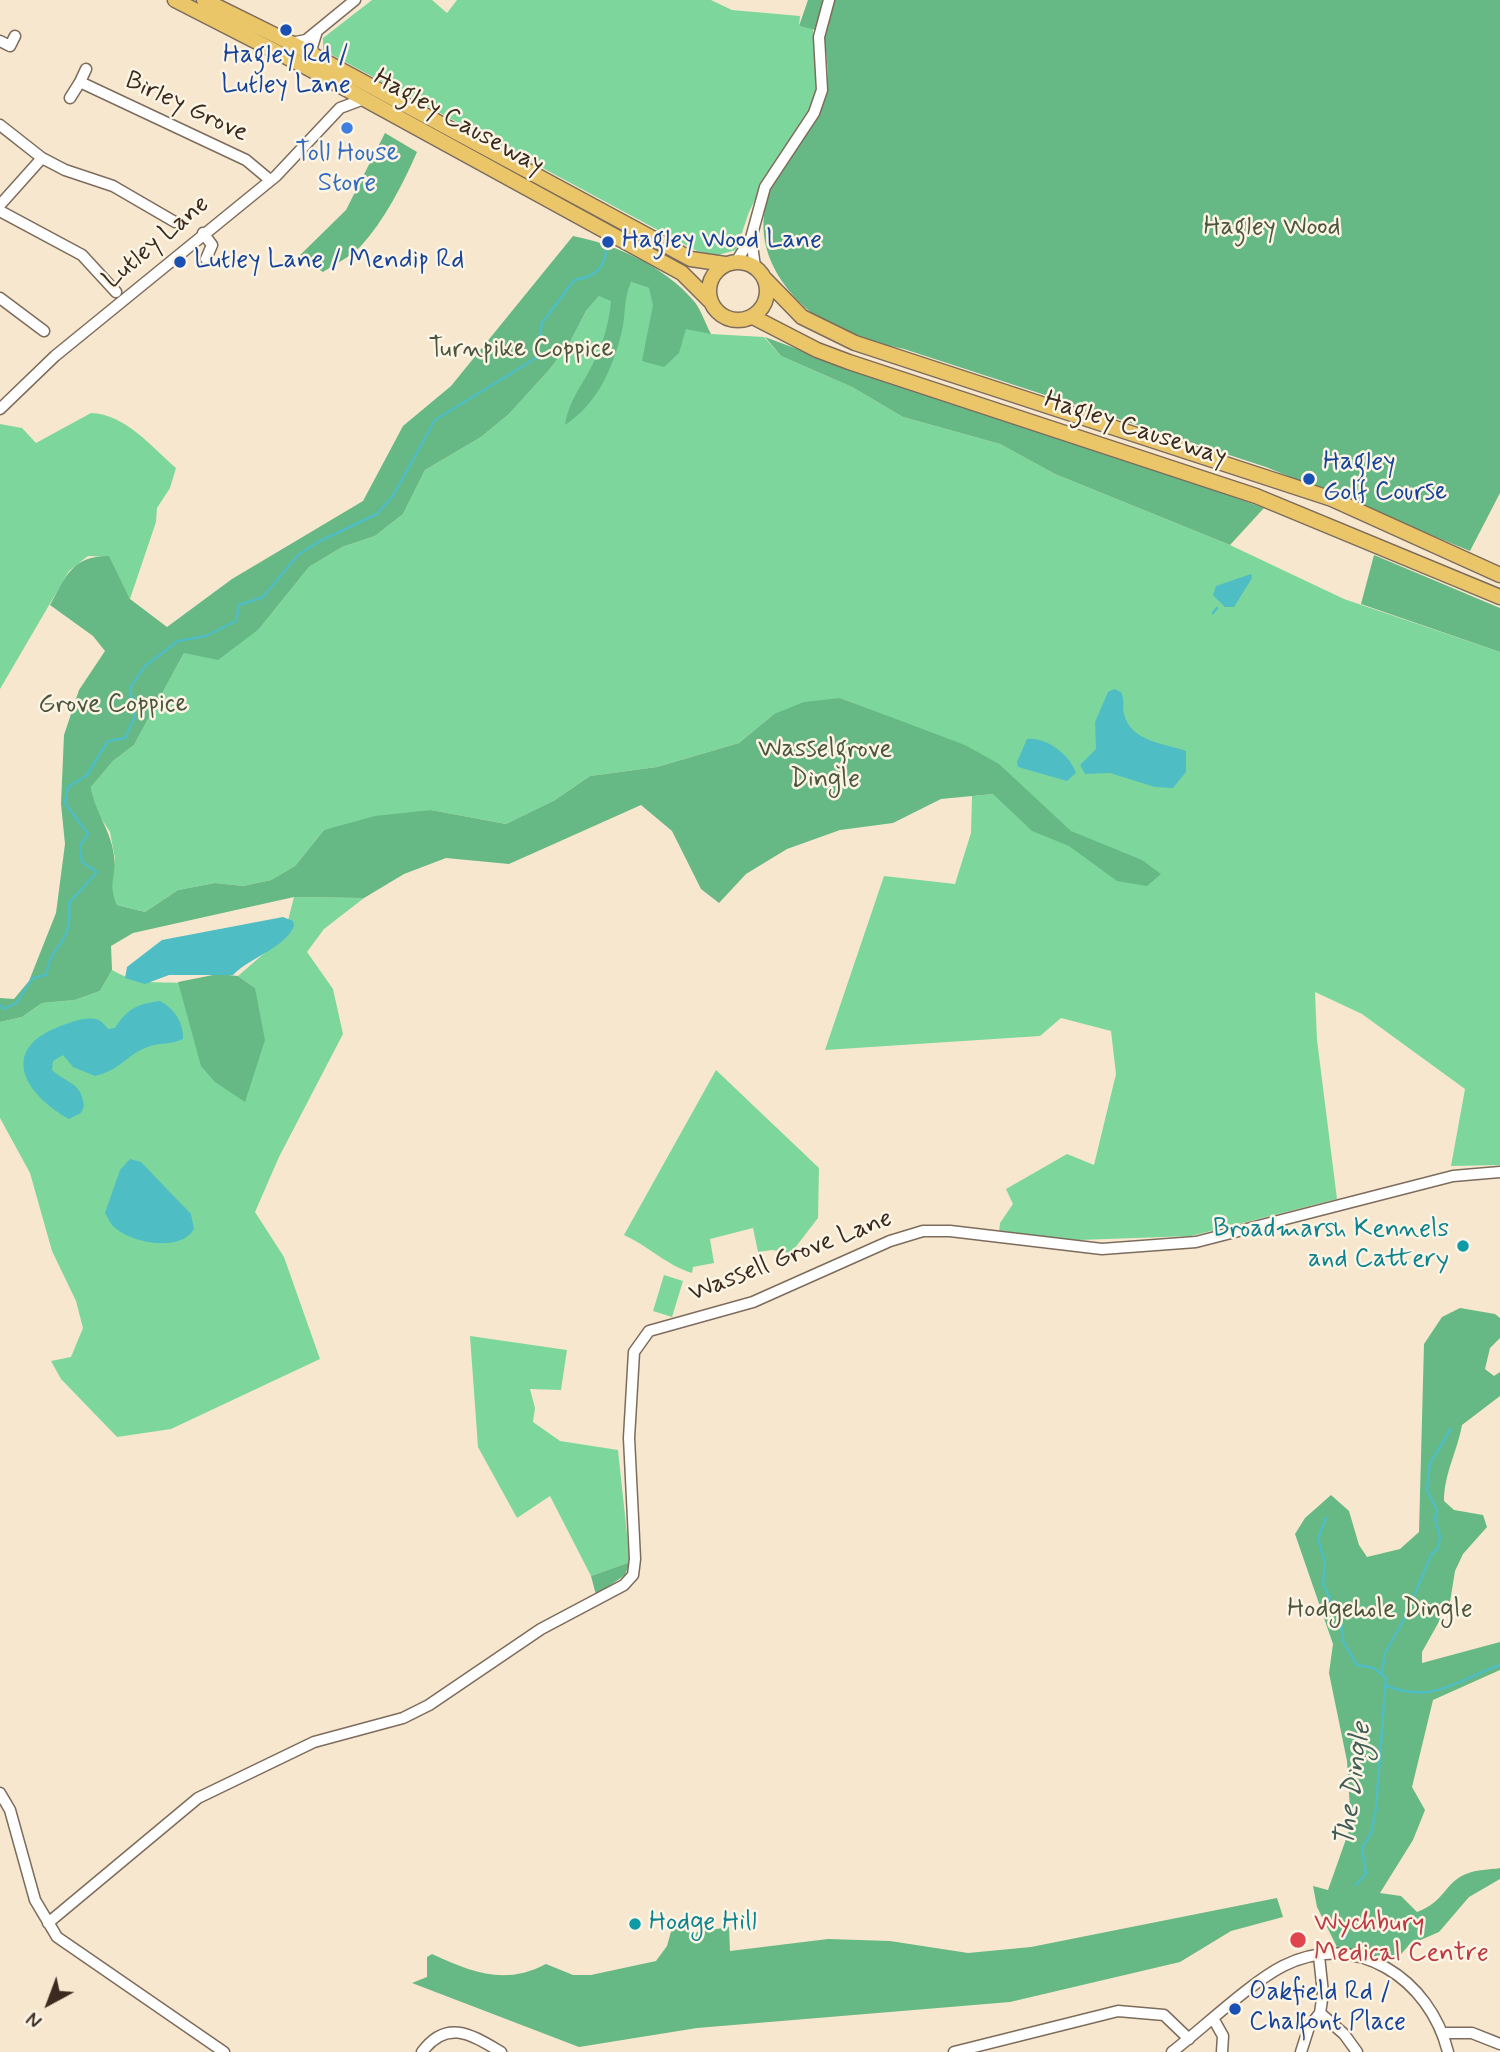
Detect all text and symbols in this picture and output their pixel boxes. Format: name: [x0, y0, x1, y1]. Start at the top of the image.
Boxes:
marker: Hagley Rd / Lutley Lane: [278, 22, 294, 38]
place label: Hagley Rd / Lutley Lane: [221, 41, 351, 102]
street label: Hagley Causeway: [367, 63, 549, 183]
street label: Birley Grove: [119, 66, 253, 150]
marker: Toll House Store: [339, 120, 355, 136]
place label: Toll House Store: [295, 139, 399, 200]
street label: Lutley Lane: [97, 189, 217, 297]
park label: Hagley Wood: [1203, 213, 1341, 245]
place label: Hagley Wood Lane: [622, 226, 822, 258]
marker: Hagley Wood Lane: [600, 234, 616, 250]
place label: Lutley Lane / Mendip Rd: [194, 246, 464, 278]
marker: Lutley Lane / Mendip Rd: [172, 254, 188, 270]
park label: Turnpike Coppice: [429, 335, 613, 367]
street label: Hagley Causeway: [1040, 386, 1230, 474]
place label: Hagley Golf Course: [1323, 448, 1447, 510]
marker: Hagley Golf Course: [1301, 471, 1317, 487]
park label: Grove Coppice: [38, 690, 188, 722]
park label: Wasselgrove Dingle: [758, 735, 892, 796]
street label: Wassell Grove Lane: [685, 1204, 897, 1310]
place label: Broadmarsh Kennels and Cattery: [1213, 1215, 1449, 1276]
marker: Broadmarsh Kennels and Cattery: [1455, 1238, 1471, 1254]
park label: Hodgehole Dingle: [1287, 1595, 1473, 1627]
water label: The Dingle: [1330, 1721, 1380, 1849]
place label: Hodge Hill: [649, 1908, 757, 1940]
place label: Wychbury Medical Centre: [1314, 1909, 1489, 1970]
marker: Hodge Hill: [627, 1916, 643, 1932]
marker: Wychbury Medical Centre: [1288, 1930, 1308, 1950]
north arrow: [14, 1968, 84, 2038]
place label: Oakfield Rd / Chalfont Place: [1249, 1978, 1406, 2039]
marker: Oakfield Rd / Chalfont Place: [1227, 2001, 1243, 2017]
text: N: [22, 2006, 48, 2033]

